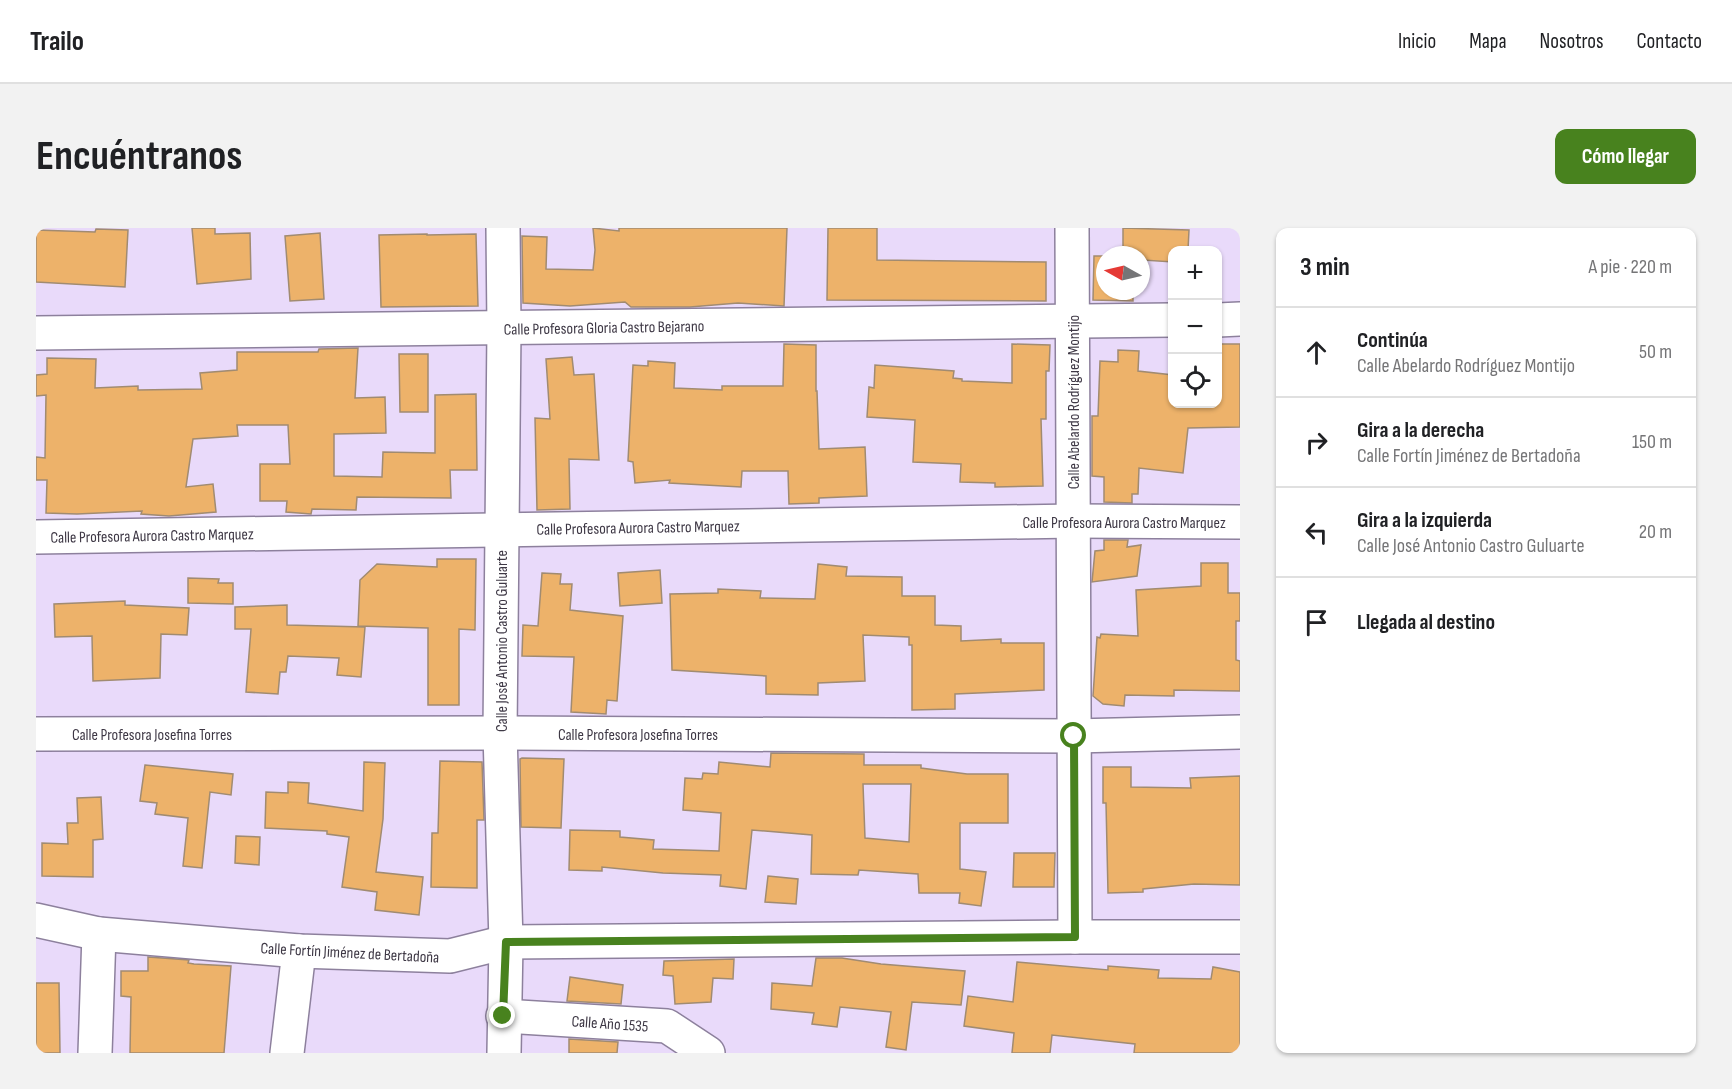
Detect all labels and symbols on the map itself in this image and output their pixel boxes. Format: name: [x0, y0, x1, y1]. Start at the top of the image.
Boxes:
north arrow: [1096, 246, 1150, 300]
street label: Calle Abelardo Rodríguez Montijo: [1065, 315, 1084, 489]
street label: Calle Profesora Gloria Castro Bejarano: [504, 317, 704, 340]
street label: Calle Profesora Aurora Castro Marquez: [1022, 514, 1226, 533]
street label: Calle Profesora Aurora Castro Marquez: [536, 517, 740, 540]
street label: Calle Profesora Aurora Castro Marquez: [50, 525, 254, 548]
street label: Calle José Antonio Castro Guluarte: [493, 550, 512, 732]
route start: [1060, 722, 1086, 748]
street label: Calle Profesora Josefina Torres: [72, 726, 232, 745]
street label: Calle Profesora Josefina Torres: [558, 726, 718, 745]
street label: Calle Fortín Jiménez de Bertadoña: [260, 939, 440, 968]
route end: [489, 1002, 515, 1028]
street label: Calle Año 1535: [571, 1012, 649, 1037]

